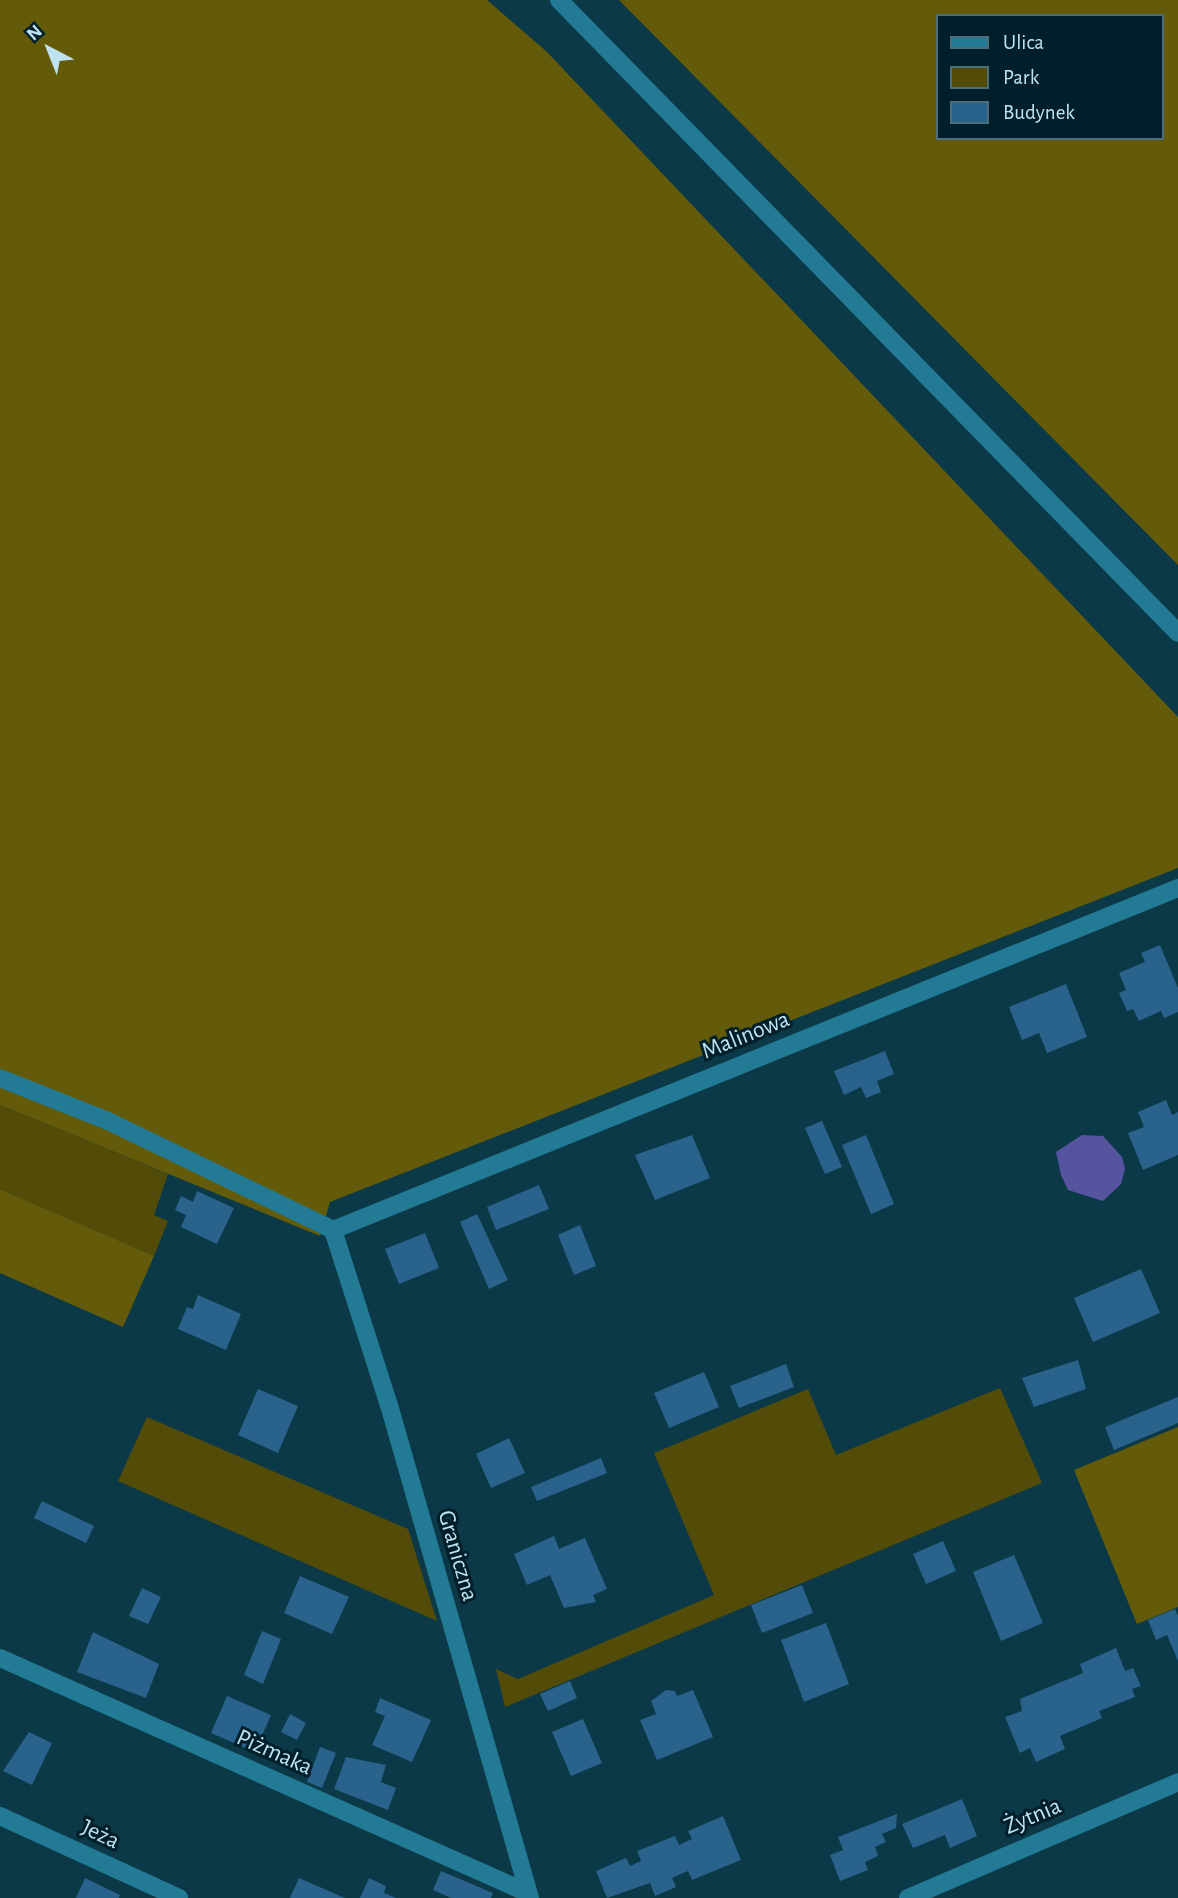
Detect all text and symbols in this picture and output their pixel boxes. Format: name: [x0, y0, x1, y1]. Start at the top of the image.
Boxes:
north arrow: [14, 14, 84, 84]
legend: [936, 14, 1164, 140]
text: N: [23, 22, 46, 45]
text: Ulica: [1003, 32, 1044, 53]
text: Park: [1003, 67, 1039, 88]
text: Budynek: [1003, 102, 1075, 123]
street label: Malinowa: [698, 1005, 794, 1067]
street label: Graniczna: [430, 1507, 484, 1605]
street label: Piżmaka: [232, 1724, 316, 1782]
street label: Żytnia: [1000, 1792, 1066, 1842]
street label: Jeża: [76, 1814, 124, 1856]

